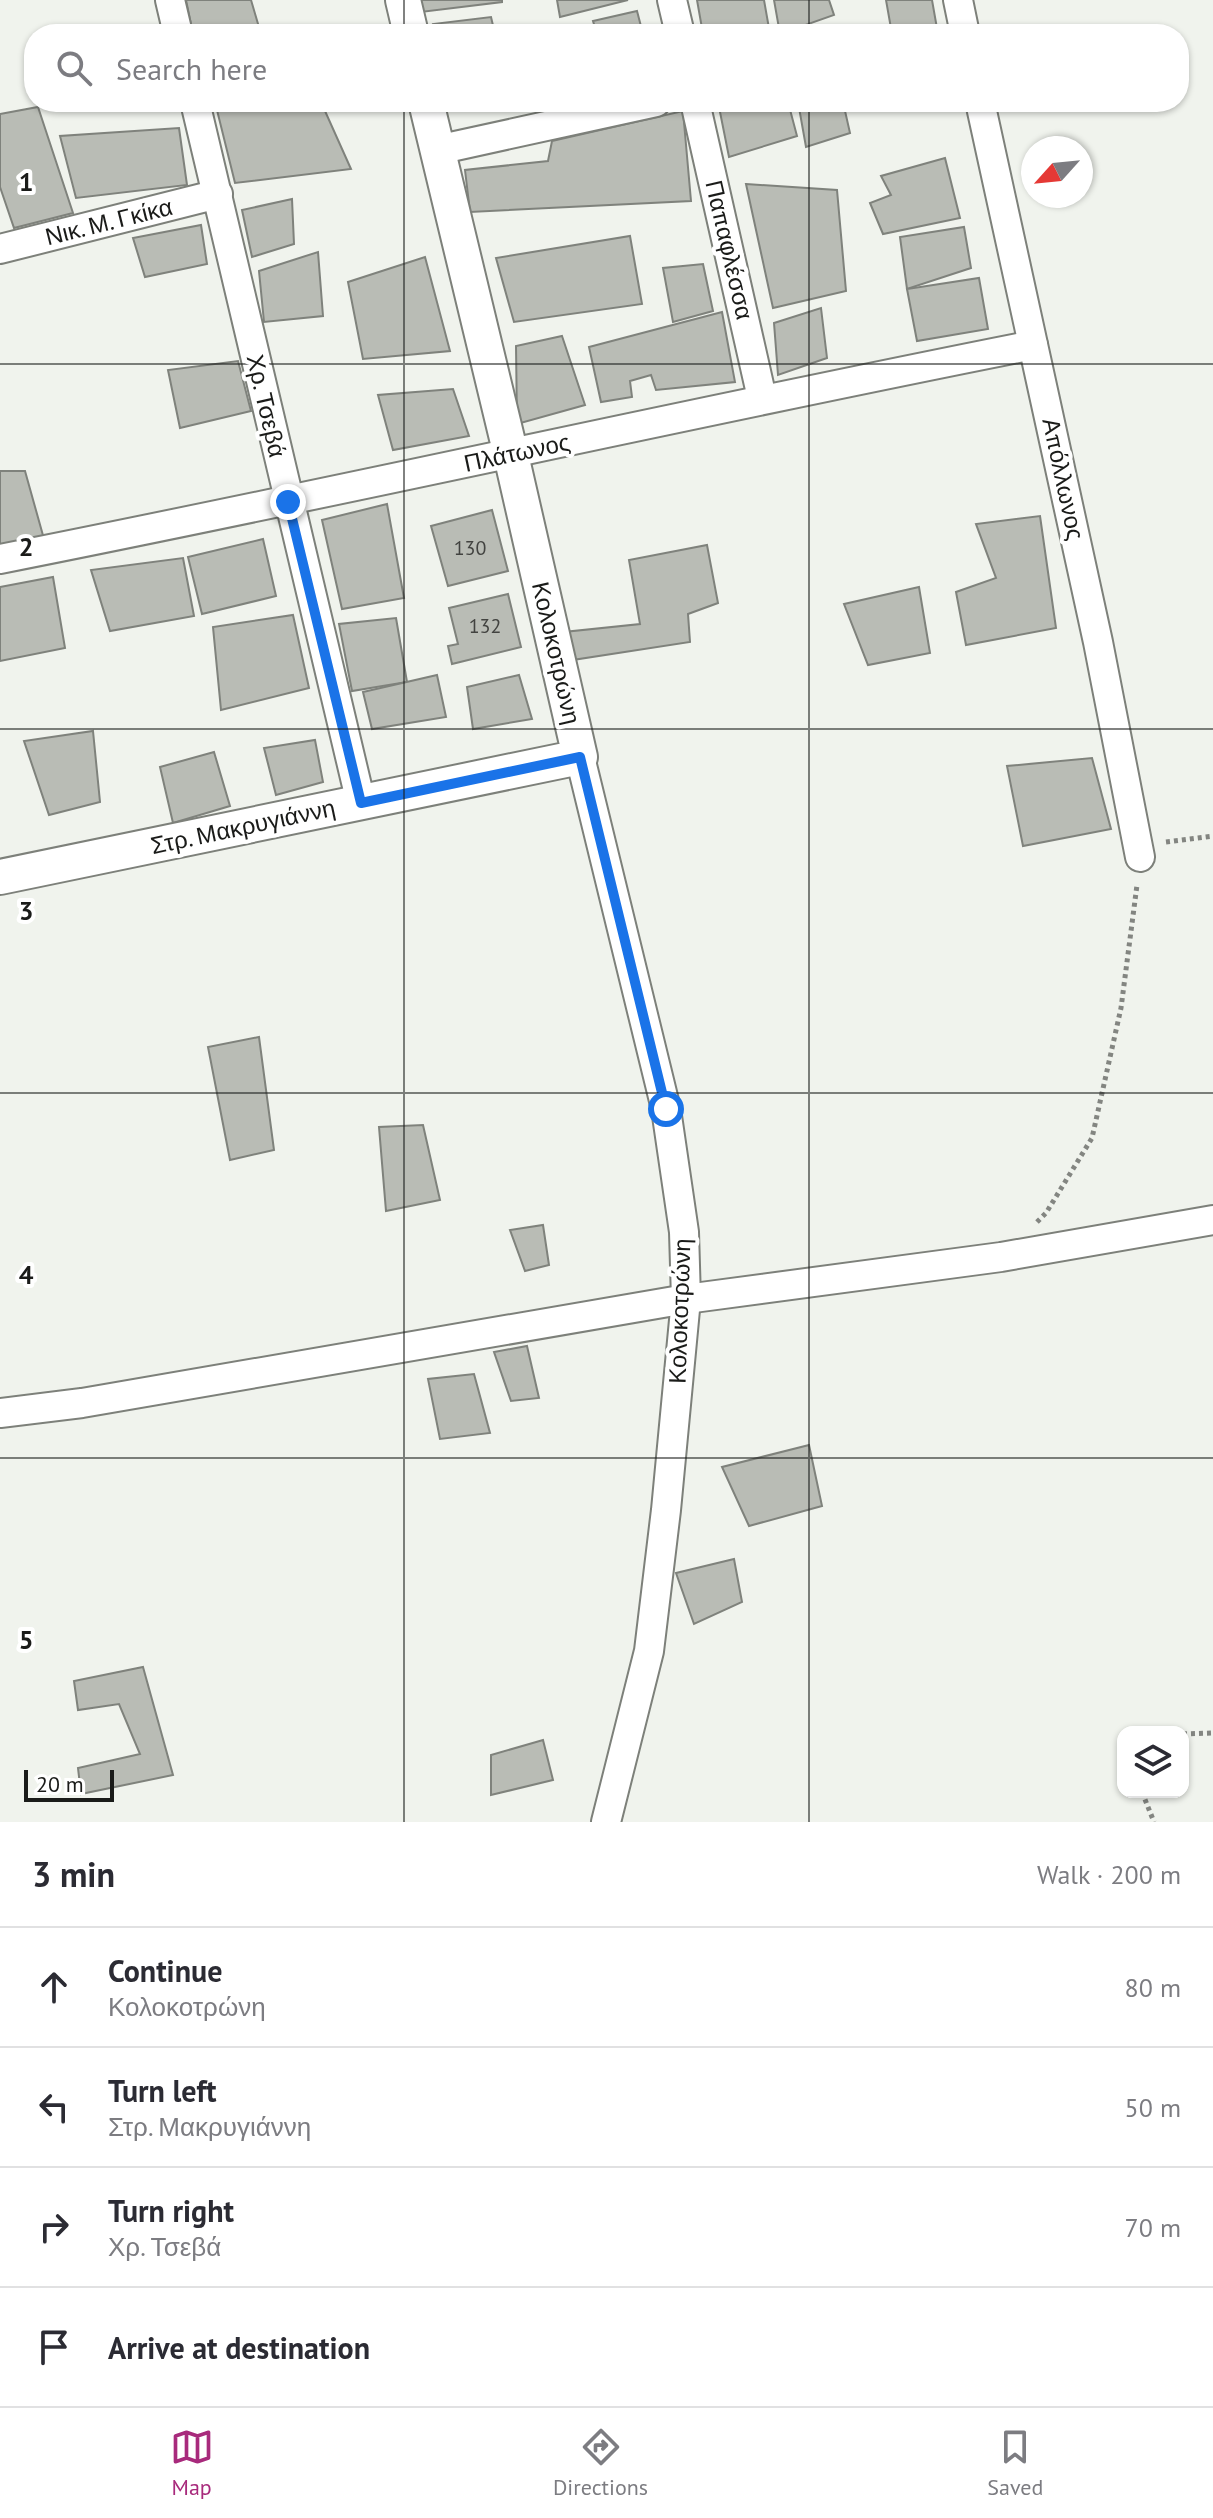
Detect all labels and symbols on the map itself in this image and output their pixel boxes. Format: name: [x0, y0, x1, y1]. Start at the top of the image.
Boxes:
north arrow: [1021, 136, 1093, 208]
text: 1: [19, 165, 33, 198]
street label: Παπαφλέσσα: [698, 177, 761, 323]
street label: Νικ. Μ. Γκίκα: [42, 191, 176, 252]
street label: Χρ. Τσεβά: [240, 351, 293, 460]
street label: Απόλλωνος: [1035, 415, 1092, 543]
street label: Πλάτωνος: [461, 426, 573, 479]
route end: [270, 484, 306, 520]
text: 2: [19, 530, 33, 563]
house number: 130: [454, 535, 486, 561]
street label: Κολοκοτρώνη: [525, 579, 588, 727]
house number: 132: [469, 613, 501, 639]
street label: Στρ. Μακρυγιάννη: [148, 792, 338, 861]
text: 3: [19, 894, 33, 927]
route start: [648, 1091, 684, 1127]
street label: Κολοκοτρώνη: [661, 1238, 698, 1384]
text: 4: [19, 1258, 34, 1291]
text: 5: [19, 1623, 33, 1656]
scale bar: [24, 1766, 114, 1802]

